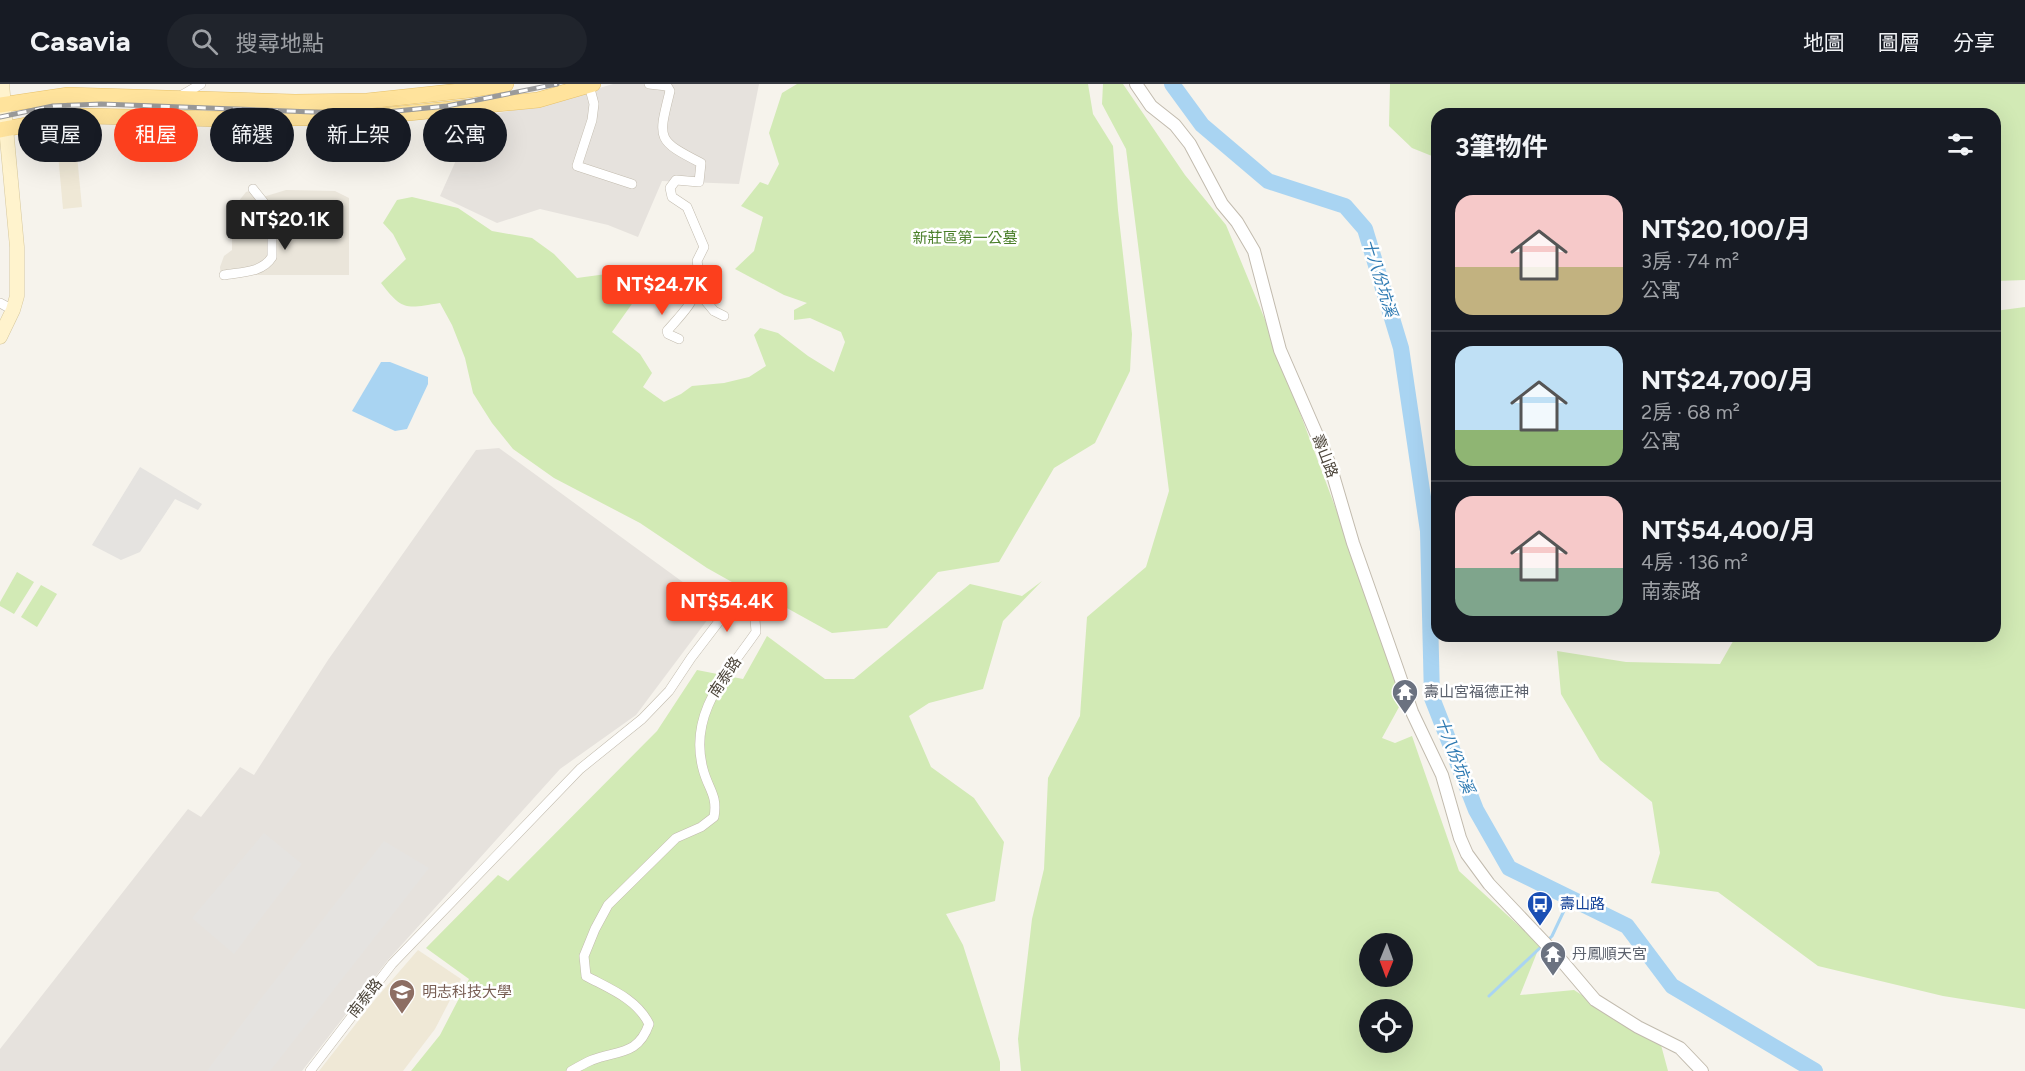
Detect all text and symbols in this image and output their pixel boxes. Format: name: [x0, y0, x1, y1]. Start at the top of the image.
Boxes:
search box: [167, 14, 587, 68]
text: Casavia: [30, 24, 131, 58]
icon: search: [188, 25, 221, 58]
text: 搜尋地點: [236, 30, 324, 57]
text: 地圖: [1803, 30, 1845, 55]
text: 圖層: [1878, 30, 1920, 55]
text: 分享: [1953, 30, 1995, 55]
chip: 買屋: [18, 108, 102, 162]
chip: 租屋: [114, 108, 198, 162]
chip: 篩選: [210, 108, 294, 162]
chip: 新上架: [306, 108, 411, 162]
chip: 公寓: [423, 108, 507, 162]
icon: filters: [1944, 128, 1977, 161]
text: 3筆物件: [1455, 131, 1547, 163]
pin: NT$20.1K: [223, 200, 347, 251]
text: NT$20.1K: [240, 207, 330, 231]
text: NT$20,100/月: [1641, 213, 1811, 245]
icon: home: [1503, 219, 1575, 291]
park label: 新莊區第一公墓: [912, 229, 1018, 247]
water label: 十八份坑溪: [1359, 237, 1401, 321]
text: 3房 · 74 m²: [1641, 249, 1739, 273]
pin: NT$24.7K: [600, 265, 724, 316]
text: NT$24.7K: [616, 272, 708, 296]
text: 公寓: [1641, 278, 1681, 302]
text: NT$24,700/月: [1641, 364, 1814, 396]
icon: home: [1503, 370, 1575, 442]
text: 2房 · 68 m²: [1641, 400, 1740, 424]
text: 公寓: [1641, 429, 1681, 453]
street label: 壽山路: [1309, 432, 1341, 480]
text: NT$54,400/月: [1641, 514, 1816, 546]
icon: home: [1503, 520, 1575, 592]
text: 4房 · 136 m²: [1641, 550, 1748, 574]
text: 南泰路: [1641, 579, 1701, 603]
pin: NT$54.4K: [665, 582, 789, 633]
text: NT$54.4K: [680, 589, 774, 613]
street label: 南泰路: [705, 653, 745, 701]
temple icon: 壽山宮福德正神: [1390, 677, 1420, 715]
place label: 壽山宮福德正神: [1424, 683, 1529, 701]
water label: 十八份坑溪: [1432, 714, 1479, 798]
bus stop icon: 壽山路: [1525, 889, 1555, 927]
place label: 壽山路: [1560, 895, 1605, 913]
north arrow: [1359, 933, 1413, 987]
map controls: [1359, 933, 1413, 1053]
temple icon: 丹鳳順天宮: [1538, 939, 1568, 977]
place label: 丹鳳順天宮: [1572, 945, 1647, 963]
street label: 南泰路: [344, 975, 386, 1021]
school or university icon: 明志科技大學: [387, 977, 417, 1015]
place label: 明志科技大學: [422, 983, 512, 1001]
button: locate: [1359, 999, 1413, 1053]

